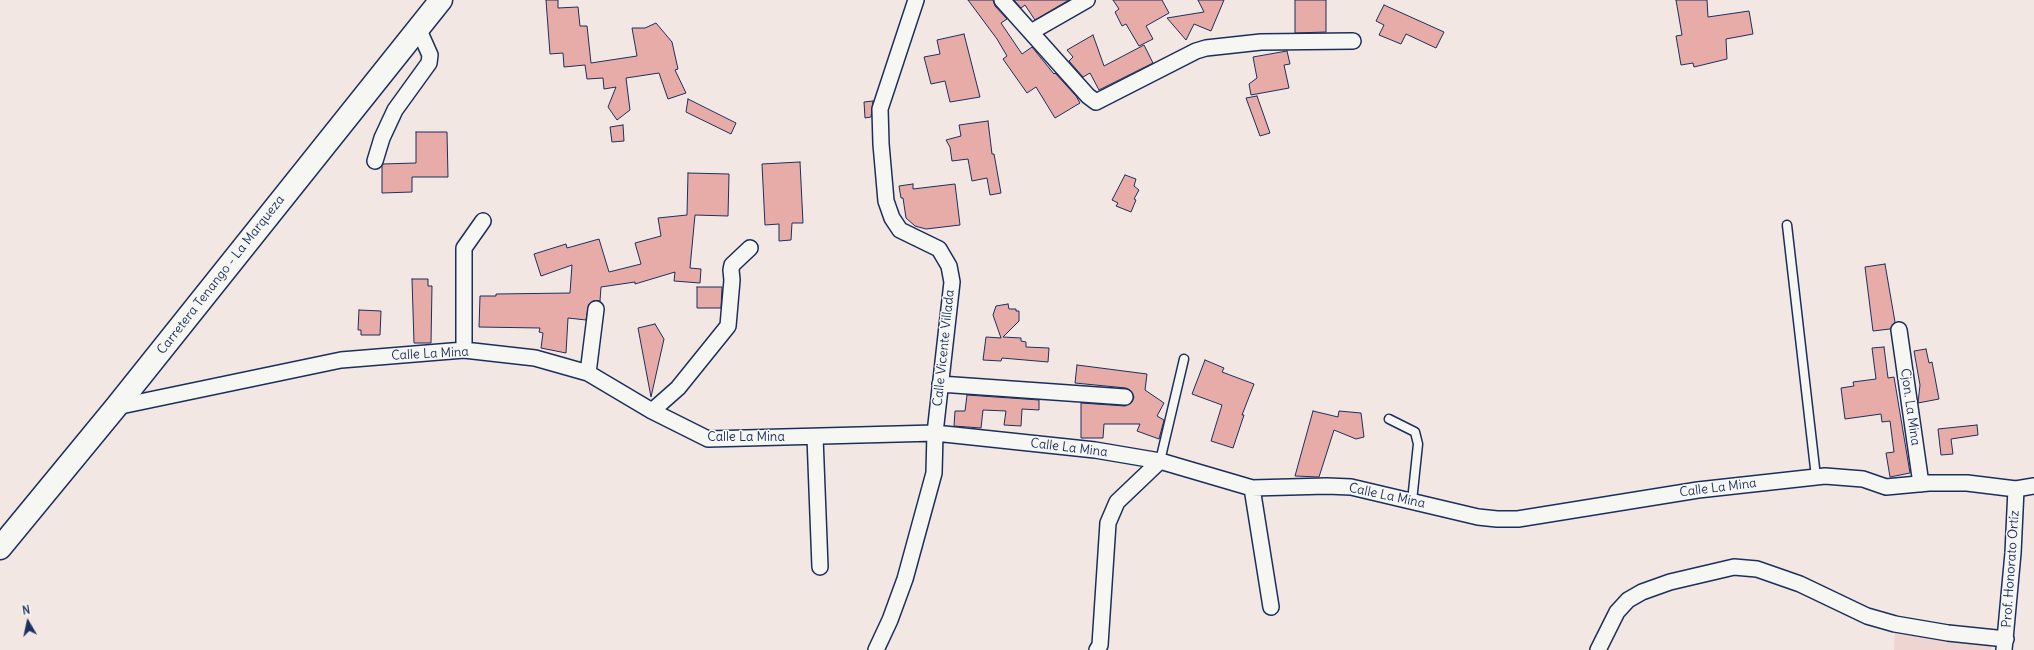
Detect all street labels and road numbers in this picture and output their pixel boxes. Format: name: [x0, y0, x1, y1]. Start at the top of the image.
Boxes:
street label: Carretera Tenango - La Marqueza: [154, 192, 288, 358]
street label: Calle Vicente Villada: [930, 289, 958, 407]
street label: Calle La Mina: [391, 344, 469, 364]
street label: Cjon. La Mina: [1897, 367, 1923, 447]
street label: Calle La Mina: [707, 429, 785, 445]
street label: Calle La Mina: [1030, 436, 1108, 460]
street label: Calle La Mina: [1679, 476, 1757, 500]
street label: Calle La Mina: [1347, 480, 1427, 512]
street label: Prof. Honorato Ortíz: [1999, 510, 2023, 628]

